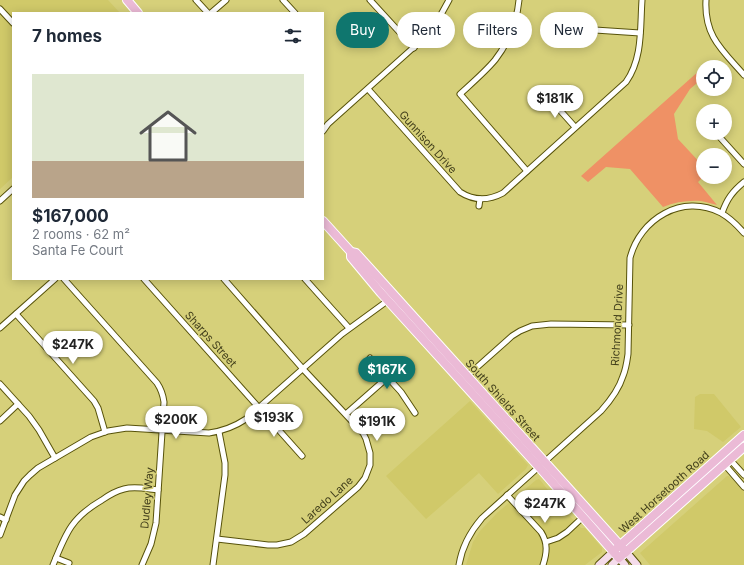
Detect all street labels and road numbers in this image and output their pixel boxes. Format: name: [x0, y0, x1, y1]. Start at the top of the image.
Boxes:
street label: Gunnison Drive: [396, 108, 460, 176]
street label: Richmond Drive: [608, 283, 626, 367]
street label: Sharps Street: [182, 308, 240, 370]
street label: South Shields Street: [463, 356, 544, 444]
street label: West Horsetooth Road: [616, 448, 712, 536]
street label: Dudley Way: [137, 467, 157, 529]
street label: Laredo Lane: [298, 473, 356, 527]

